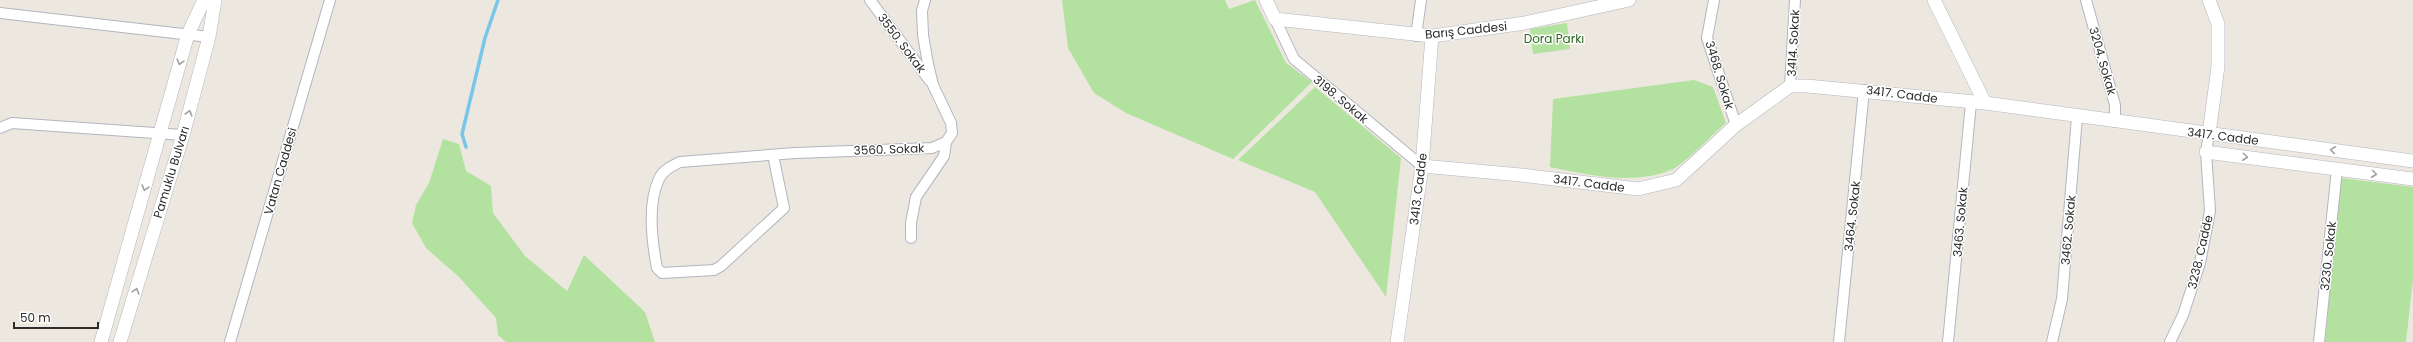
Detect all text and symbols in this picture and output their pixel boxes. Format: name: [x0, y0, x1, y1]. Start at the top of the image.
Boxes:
street label: 3414. Sokak: [1783, 8, 1803, 77]
street label: 3550. Sokak: [874, 10, 931, 77]
street label: Barış Caddesi: [1424, 17, 1508, 43]
street label: 3204. Sokak: [2085, 25, 2121, 98]
park label: Dora Parkı: [1524, 30, 1584, 47]
street label: 3468. Sokak: [1702, 39, 1739, 112]
one-way arrow: [176, 59, 185, 66]
street label: 3198. Sokak: [1310, 71, 1373, 128]
street label: 3417. Cadde: [1865, 81, 1939, 107]
one-way arrow: [184, 110, 193, 117]
street label: 3417. Cadde: [2186, 123, 2260, 149]
street label: Pamuklu Bulvarı: [149, 124, 193, 220]
street label: Vatan Caddesi: [259, 125, 301, 217]
street label: 3560. Sokak: [853, 139, 925, 159]
one-way arrow: [2330, 146, 2336, 155]
street label: 3413. Cadde: [1405, 152, 1431, 226]
one-way arrow: [2242, 152, 2248, 161]
one-way arrow: [2371, 169, 2377, 178]
street label: 3417. Cadde: [1552, 170, 1626, 196]
street label: 3464. Sokak: [1840, 179, 1864, 252]
one-way arrow: [141, 184, 150, 191]
street label: 3463. Sokak: [1948, 185, 1972, 258]
street label: 3462. Sokak: [2056, 194, 2080, 266]
street label: 3238. Cadde: [2183, 213, 2217, 291]
street label: 3230. Sokak: [2316, 220, 2340, 291]
one-way arrow: [131, 288, 140, 295]
scale bar: [14, 304, 98, 330]
text: 50 m: [20, 309, 51, 326]

